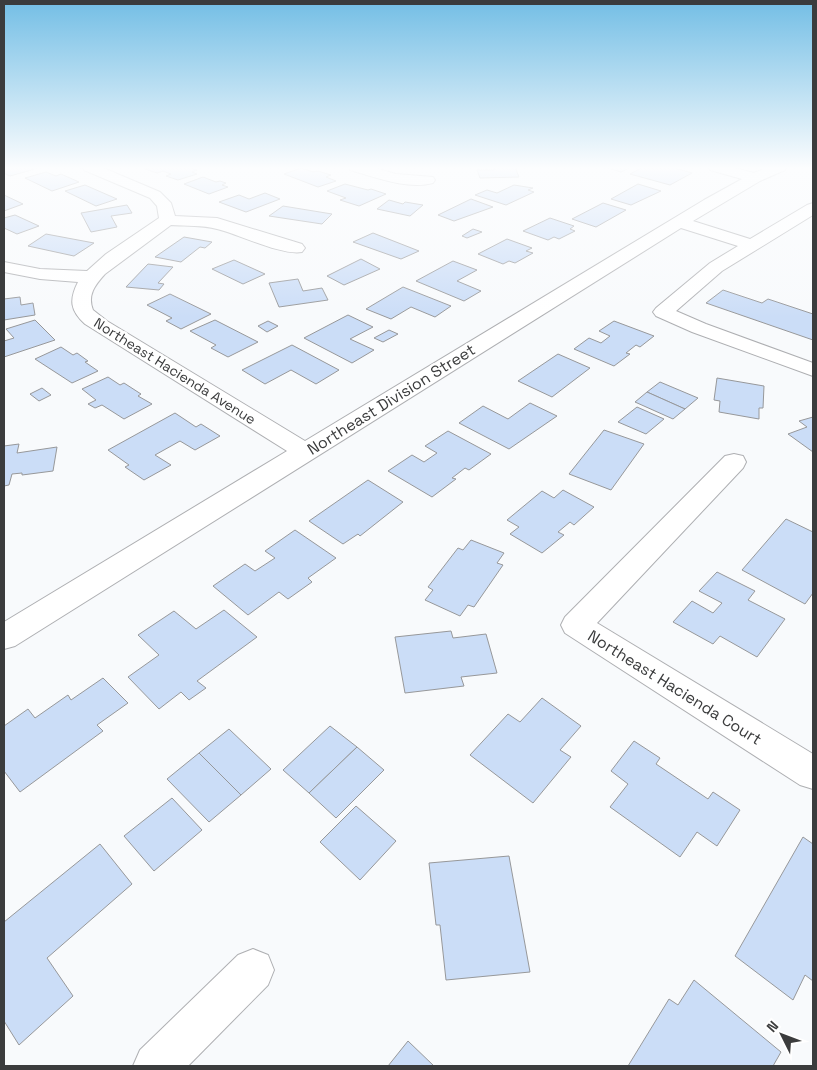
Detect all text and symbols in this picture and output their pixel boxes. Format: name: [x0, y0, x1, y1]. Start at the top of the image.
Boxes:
street label: Northeast Hacienda Avenue: [91, 314, 259, 428]
street label: Northeast Division Street: [303, 339, 479, 460]
street label: Northeast Hacienda Court: [584, 625, 766, 750]
north arrow: [757, 1010, 807, 1060]
text: N: [763, 1017, 782, 1036]

